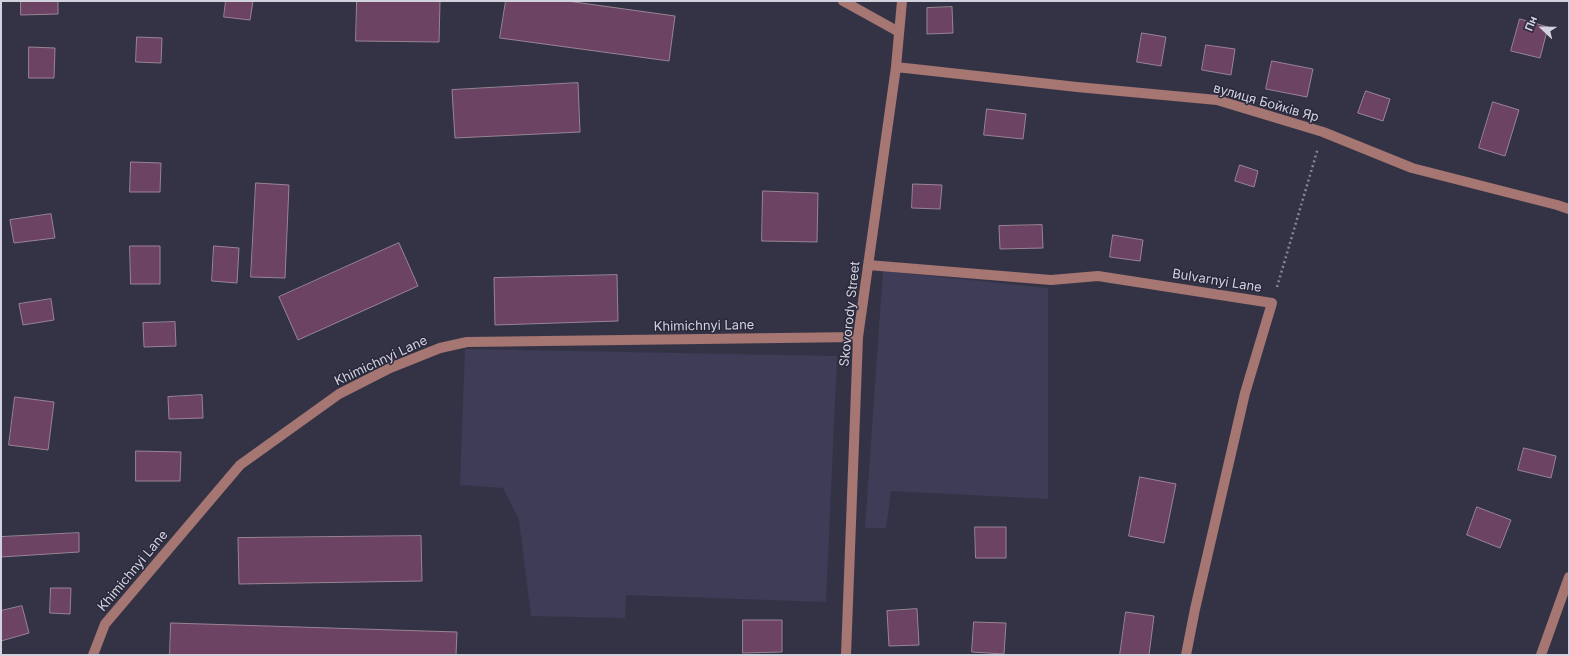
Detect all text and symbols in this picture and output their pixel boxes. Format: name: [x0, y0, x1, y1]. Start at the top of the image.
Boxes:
north arrow: [1522, 8, 1562, 48]
text: Пн: [1522, 14, 1540, 33]
street label: вулиця Бойків Яр: [1211, 80, 1321, 126]
street label: Skovorody Street: [837, 261, 863, 367]
street label: Bulvarnyi Lane: [1171, 266, 1263, 296]
street label: Khimichnyi Lane: [654, 317, 754, 335]
street label: Khimichnyi Lane: [332, 333, 430, 389]
street label: Khimichnyi Lane: [95, 527, 171, 615]

